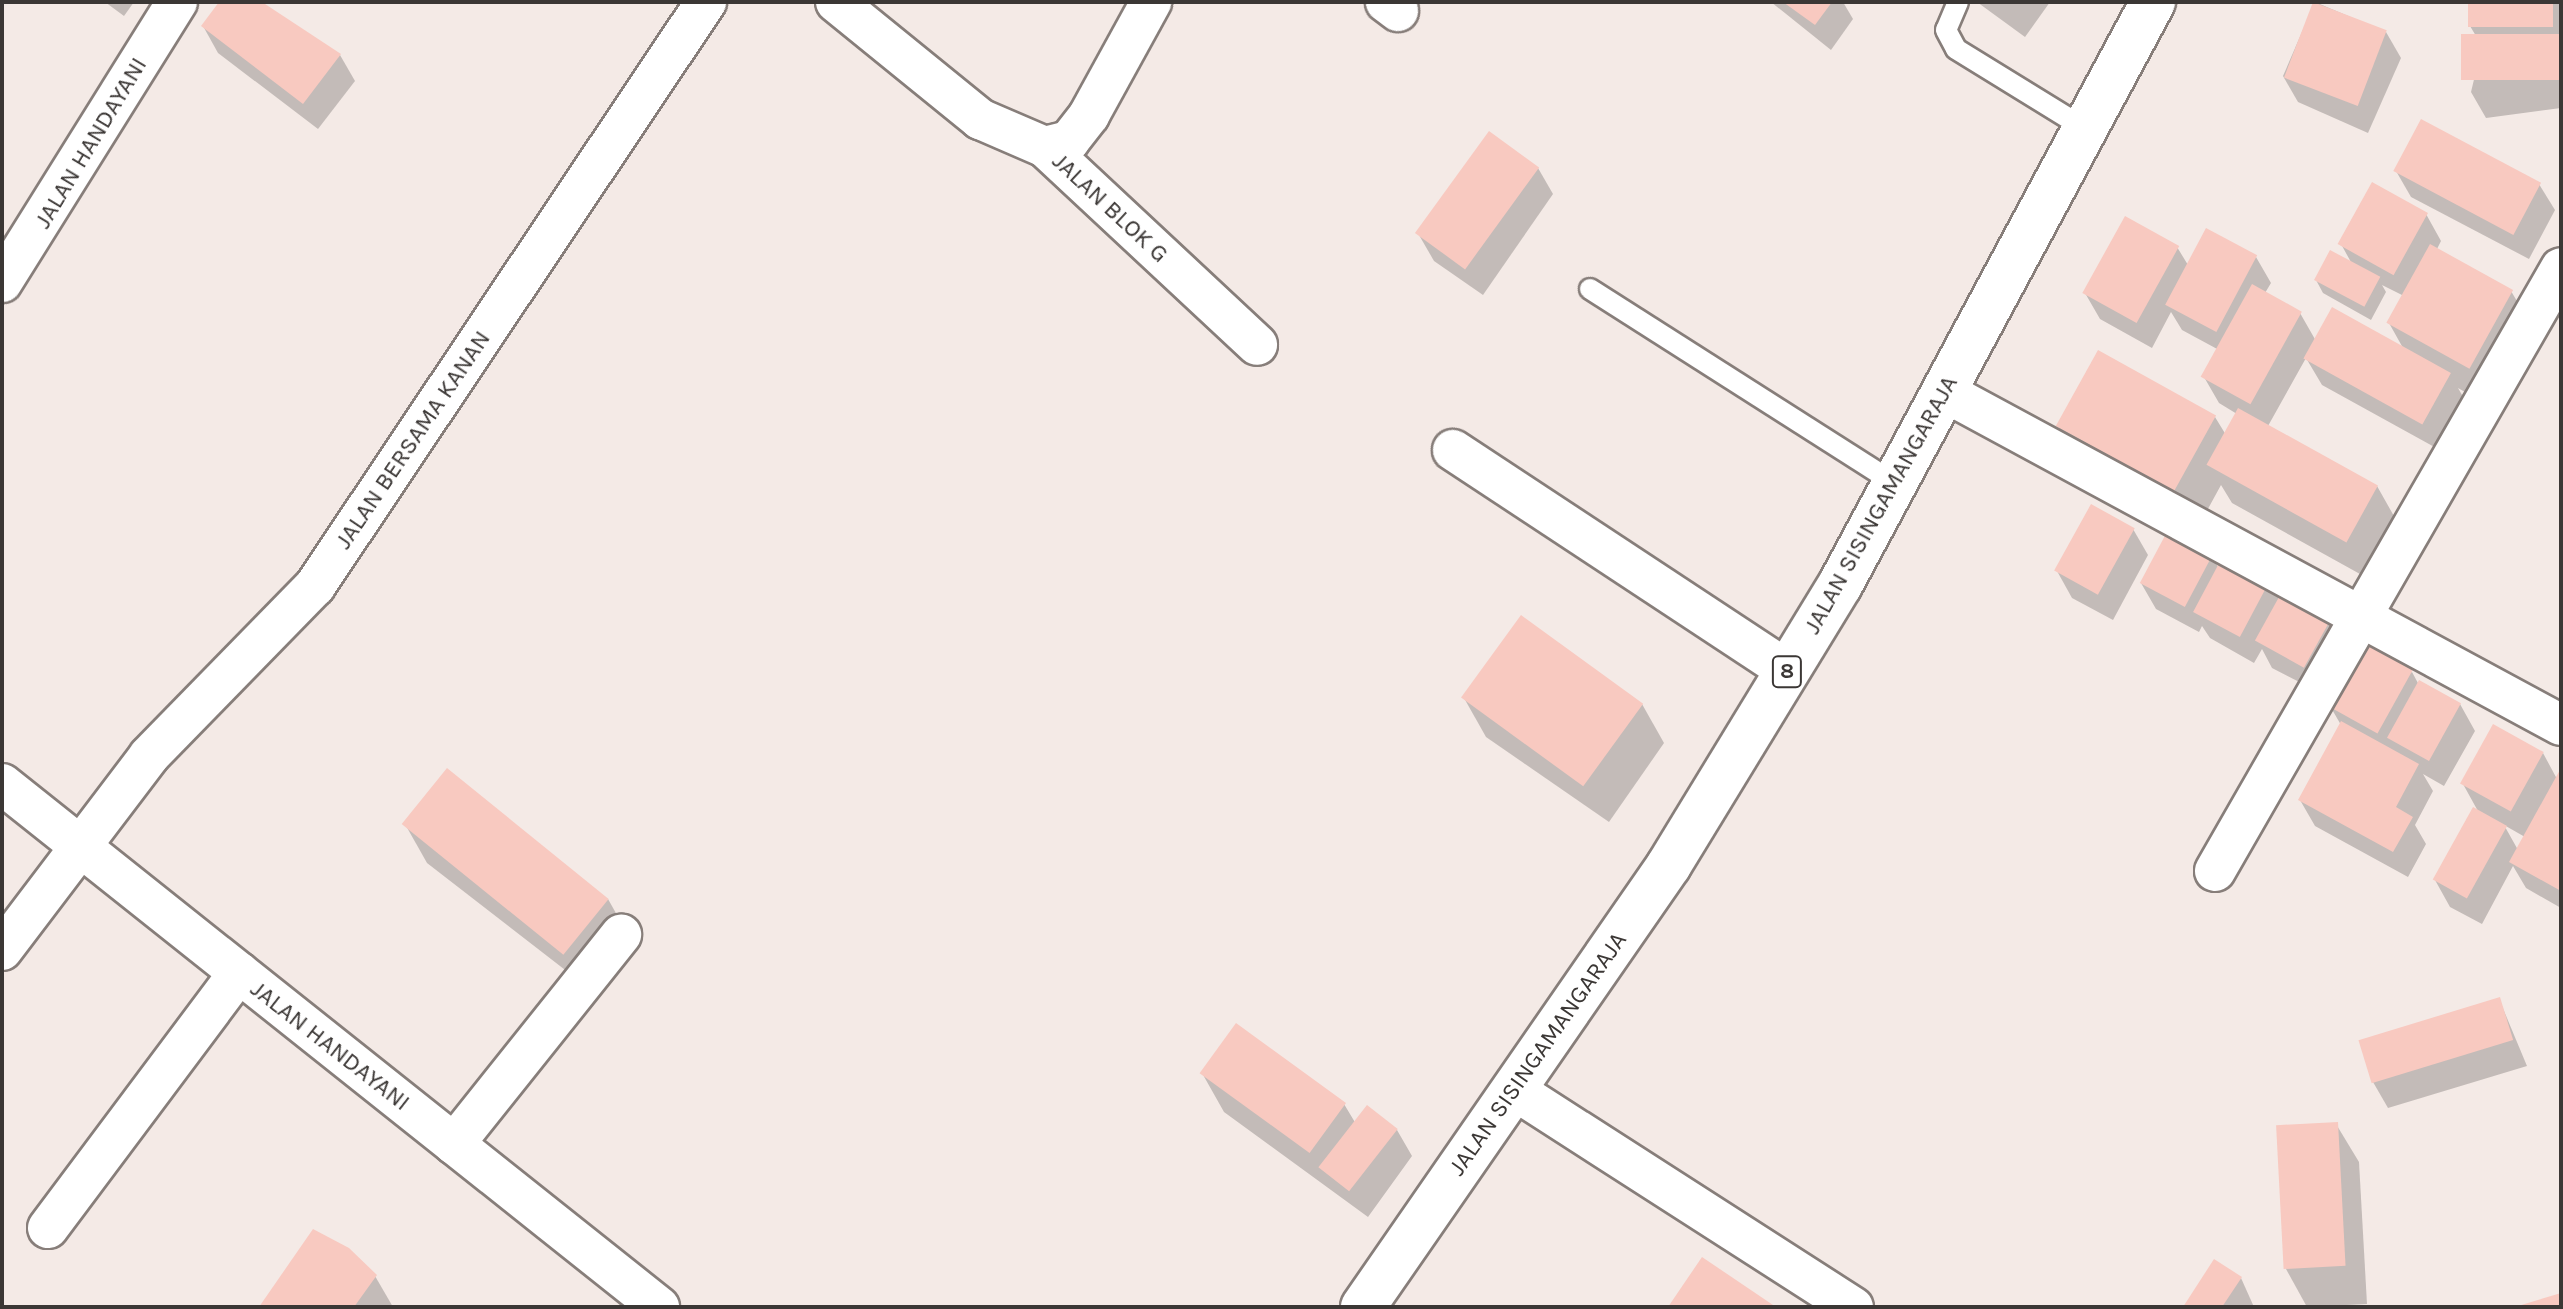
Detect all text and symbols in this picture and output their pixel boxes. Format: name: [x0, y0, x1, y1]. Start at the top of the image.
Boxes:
street label: JALAN HANDAYANI: [29, 52, 153, 234]
street label: JALAN BLOK G: [1046, 147, 1174, 269]
street label: JALAN BERSAMA KANAN: [329, 325, 497, 555]
street label: JALAN SISINGAMANGARAJA: [1798, 371, 1964, 639]
road number: 8: [1771, 654, 1803, 690]
street label: JALAN SISINGAMANGARAJA: [1443, 927, 1633, 1181]
street label: JALAN HANDAYANI: [245, 975, 415, 1117]

